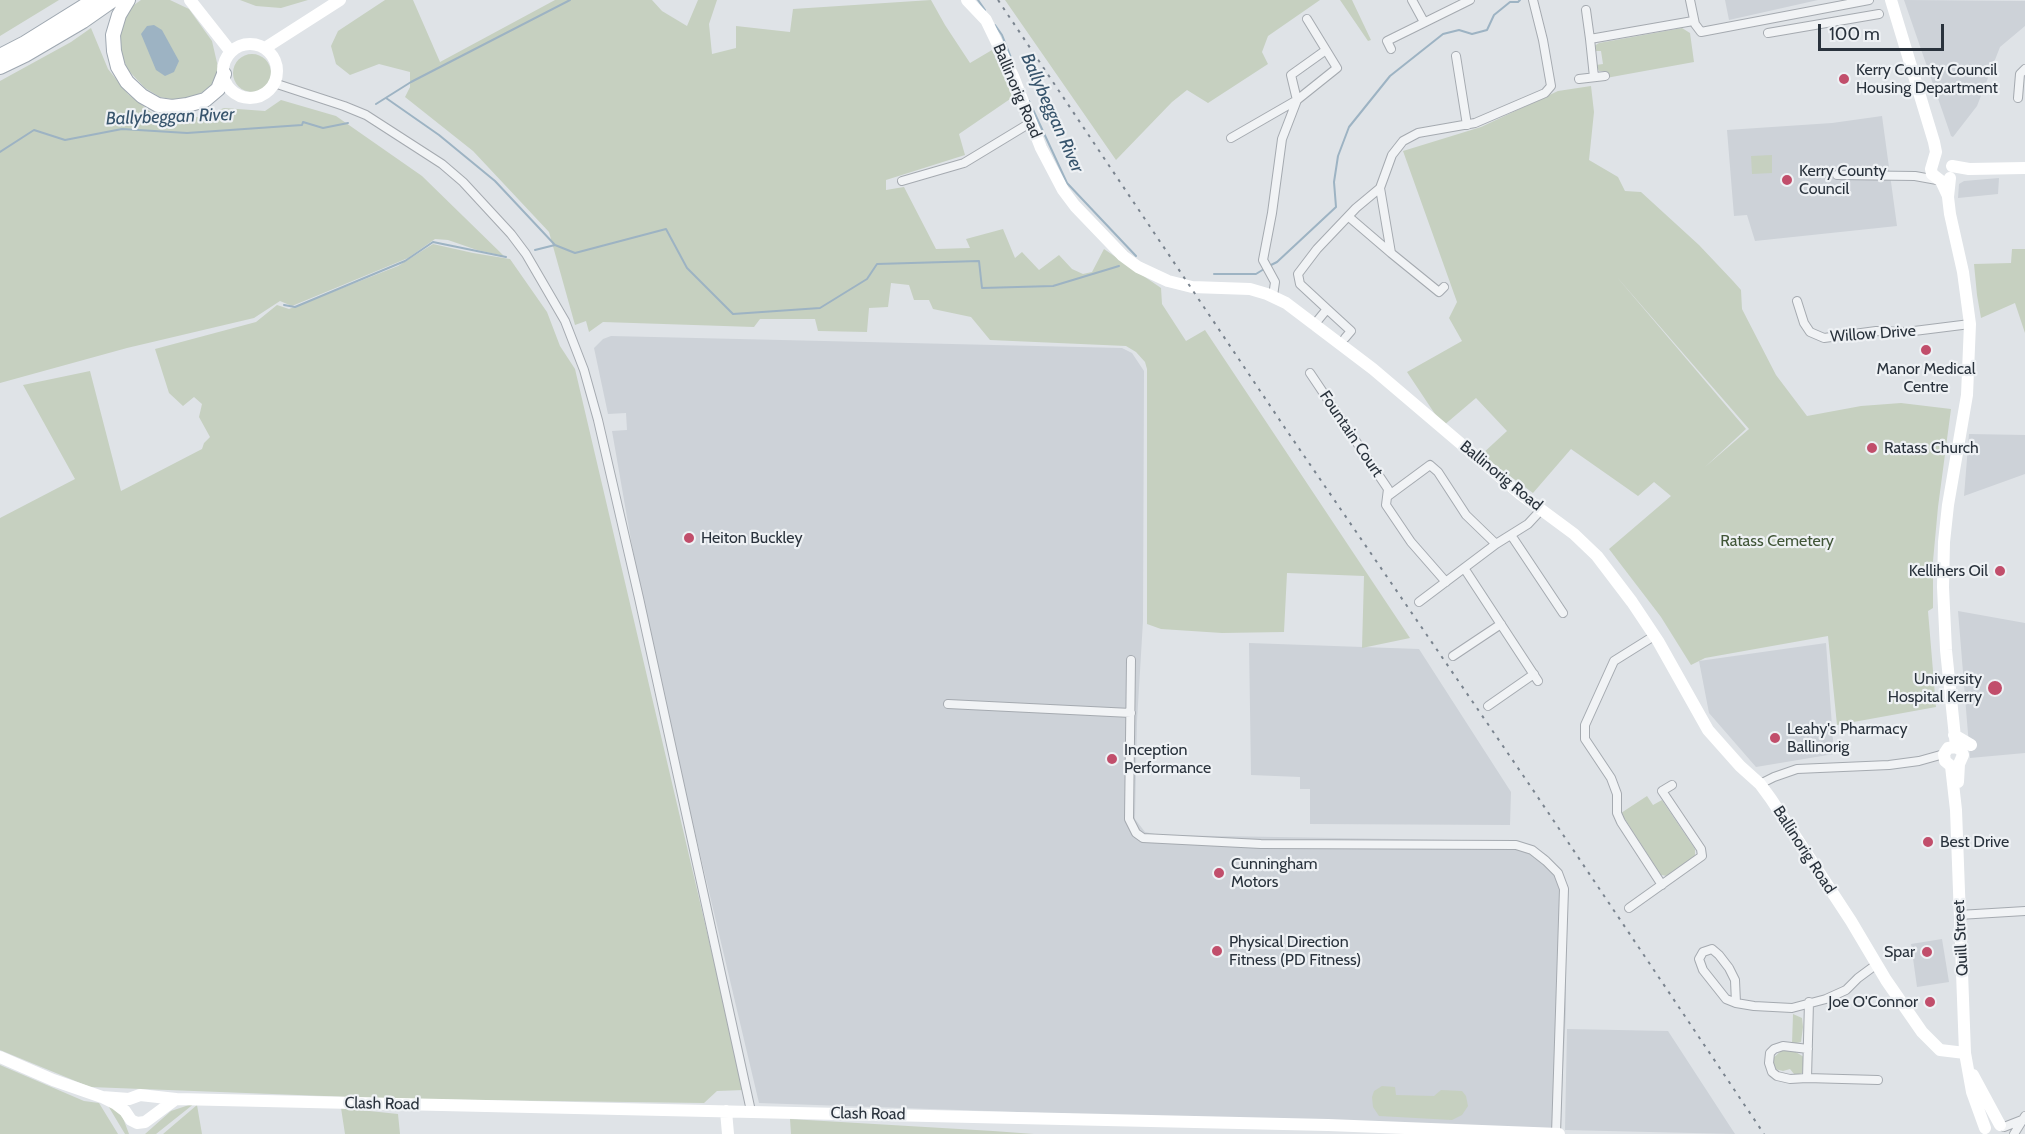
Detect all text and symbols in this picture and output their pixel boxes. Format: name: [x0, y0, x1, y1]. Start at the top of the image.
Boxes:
scale bar: [1821, 12, 1947, 50]
text: 100 m: [1829, 23, 1880, 45]
street label: Ballinorig Road: [989, 41, 1045, 141]
water label: Ballybeggan River: [1016, 50, 1088, 176]
place label: Kerry County Council Housing Department: [1856, 60, 1998, 98]
marker: Kerry County Council Housing Department: [1837, 72, 1851, 86]
water label: Ballybeggan River: [105, 104, 235, 130]
place label: Kerry County Council: [1799, 161, 1887, 199]
marker: Kerry County Council: [1780, 173, 1794, 187]
street label: Willow Drive: [1830, 321, 1916, 347]
marker: Manor Medical Centre: [1919, 343, 1933, 357]
place label: Manor Medical Centre: [1877, 359, 1975, 397]
street label: Fountain Court: [1315, 387, 1387, 481]
street label: Ballinorig Road: [1456, 437, 1546, 515]
place label: Ratass Church: [1884, 438, 1979, 458]
marker: Ratass Church: [1865, 441, 1879, 455]
place label: Heiton Buckley: [701, 528, 803, 548]
marker: Heiton Buckley: [682, 531, 696, 545]
park label: Ratass Cemetery: [1720, 531, 1834, 551]
place label: Kellihers Oil: [1909, 561, 1988, 581]
marker: Kellihers Oil: [1993, 564, 2007, 578]
place label: University Hospital Kerry: [1888, 669, 1982, 707]
marker: University Hospital Kerry: [1986, 679, 2004, 697]
place label: Leahy's Pharmacy Ballinorig: [1787, 719, 1908, 757]
marker: Leahy's Pharmacy Ballinorig: [1768, 731, 1782, 745]
place label: Inception Performance: [1124, 740, 1211, 778]
marker: Inception Performance: [1105, 752, 1119, 766]
street label: Ballinorig Road: [1769, 803, 1839, 897]
place label: Best Drive: [1940, 832, 2009, 852]
marker: Best Drive: [1921, 835, 1935, 849]
place label: Cunningham Motors: [1231, 854, 1318, 892]
marker: Cunningham Motors: [1212, 866, 1226, 880]
street label: Quill Street: [1949, 899, 1973, 977]
place label: Physical Direction Fitness (PD Fitness): [1229, 932, 1361, 970]
place label: Spar: [1884, 942, 1915, 962]
marker: Physical Direction Fitness (PD Fitness): [1210, 944, 1224, 958]
marker: Spar: [1920, 945, 1934, 959]
place label: Joe O'Connor: [1828, 992, 1918, 1012]
marker: Joe O'Connor: [1923, 995, 1937, 1009]
street label: Clash Road: [344, 1094, 420, 1114]
street label: Clash Road: [830, 1104, 906, 1124]

